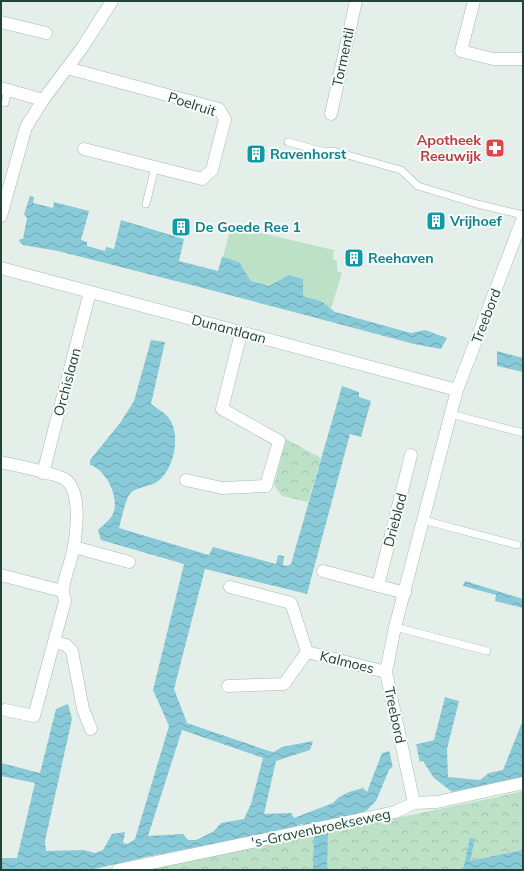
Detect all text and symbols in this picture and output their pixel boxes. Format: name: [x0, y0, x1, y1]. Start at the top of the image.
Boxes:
street label: Tormentil: [328, 26, 358, 88]
street label: Poelruit: [166, 88, 218, 120]
place label: Apotheek Reeuwijk: [417, 131, 481, 165]
pharmacy icon: Apotheek Reeuwijk: [484, 137, 506, 159]
building icon: Ravenhorst: [245, 143, 267, 165]
place label: Ravenhorst: [270, 145, 347, 163]
building icon: Vrijhoef: [425, 210, 447, 232]
place label: Vrijhoef: [449, 212, 502, 230]
building icon: De Goede Ree 1: [170, 216, 192, 238]
place label: De Goede Ree 1: [195, 218, 301, 236]
building icon: Reehaven: [343, 247, 365, 269]
place label: Reehaven: [368, 249, 434, 267]
street label: Treebord: [467, 286, 505, 346]
street label: Dunantlaan: [190, 310, 268, 348]
street label: Orchislaan: [49, 346, 85, 418]
street label: Drieblad: [379, 491, 411, 549]
street label: Kalmoes: [318, 647, 376, 677]
street label: Treebord: [380, 685, 410, 745]
street label: 's-Gravenbroekseweg: [250, 804, 392, 852]

